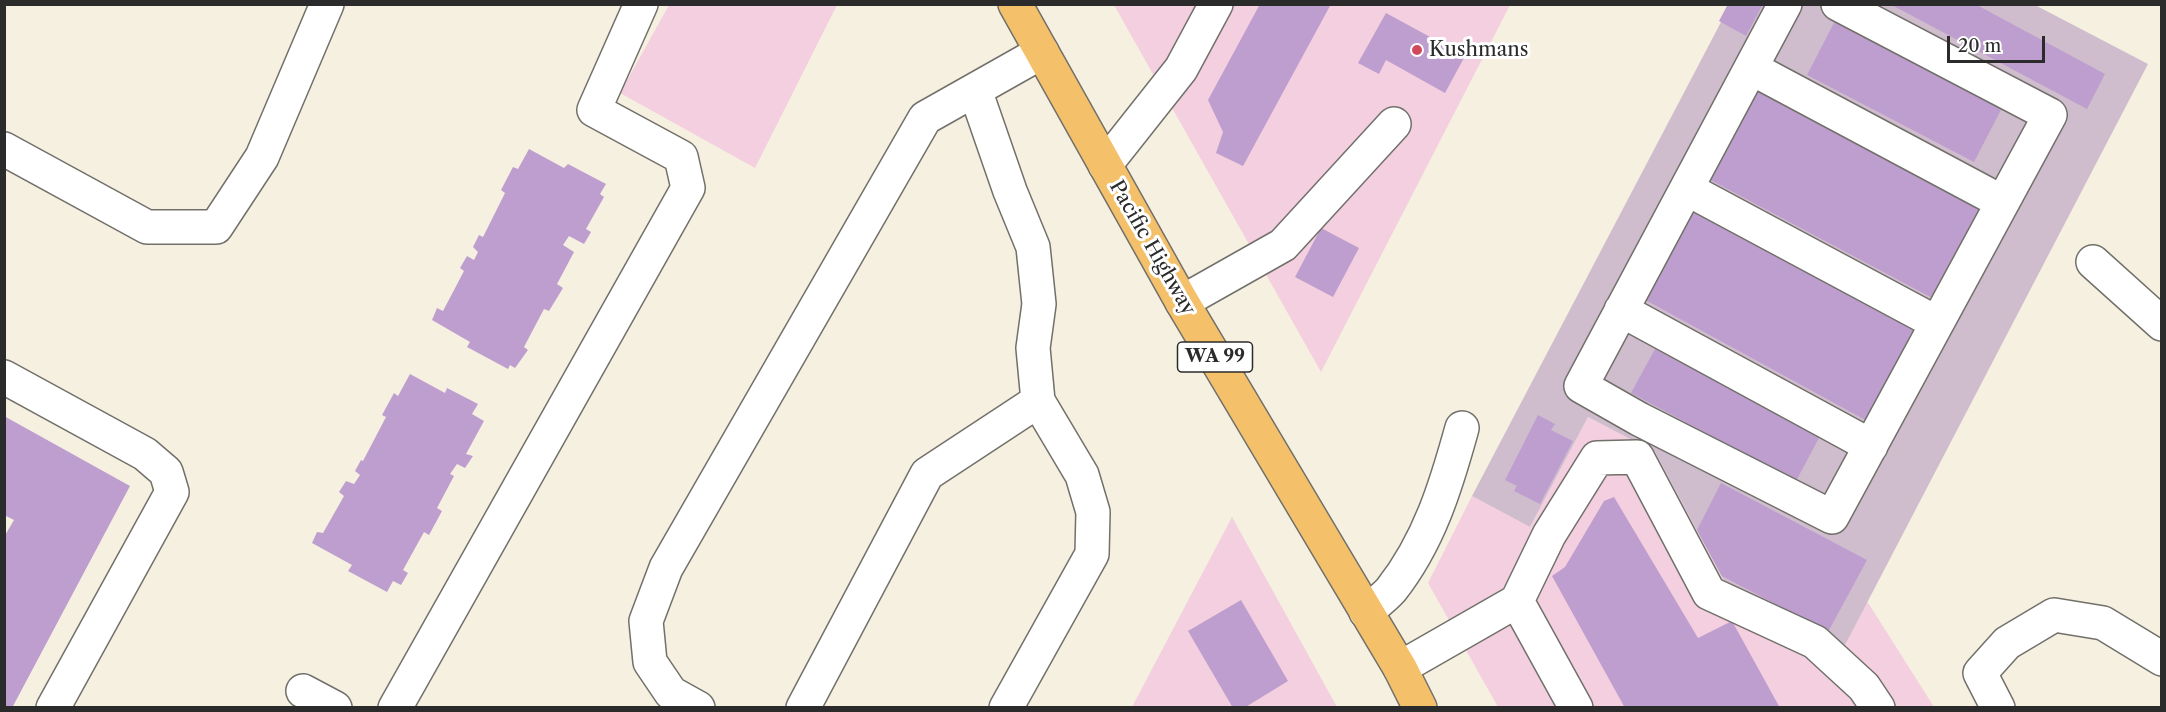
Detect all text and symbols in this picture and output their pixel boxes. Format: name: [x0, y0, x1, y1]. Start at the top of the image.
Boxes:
scale bar: [1950, 24, 2048, 62]
text: 20 m: [1958, 35, 2001, 57]
place label: Kushmans: [1429, 38, 1528, 62]
marker: Kushmans: [1410, 43, 1424, 57]
street label: Pacific Highway: [1104, 176, 1200, 320]
road number: WA 99: [1178, 342, 1252, 372]

